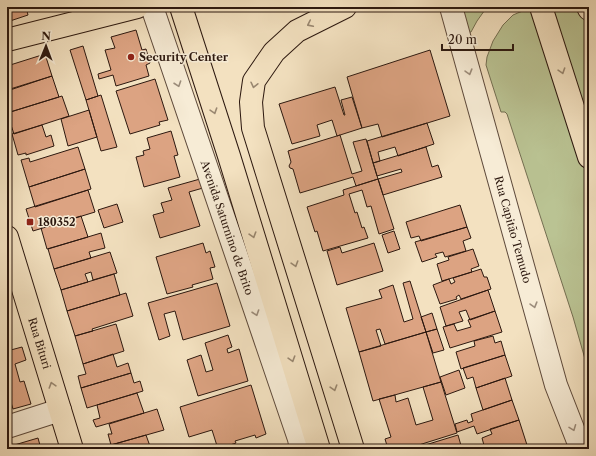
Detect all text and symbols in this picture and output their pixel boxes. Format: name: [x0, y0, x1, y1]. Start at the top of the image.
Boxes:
one-way arrow: [307, 19, 314, 27]
north arrow: [26, 26, 66, 66]
scale bar: [442, 26, 513, 52]
text: N: [41, 29, 52, 43]
text: 20 m: [448, 32, 477, 47]
place label: Security Center: [139, 50, 229, 64]
marker: Security Center: [126, 52, 136, 62]
one-way arrow: [557, 67, 565, 74]
one-way arrow: [464, 68, 473, 75]
one-way arrow: [174, 80, 182, 87]
one-way arrow: [251, 82, 259, 89]
one-way arrow: [210, 107, 218, 114]
street label: Avenida Saturnino de Brito: [197, 157, 257, 297]
street label: Rua Capitão Temudo: [491, 174, 534, 285]
place label: 180352: [38, 215, 76, 229]
marker: 180352: [25, 217, 35, 227]
one-way arrow: [248, 231, 257, 238]
one-way arrow: [290, 261, 299, 268]
one-way arrow: [529, 301, 538, 308]
one-way arrow: [251, 309, 260, 316]
street label: Rua Bituri: [25, 316, 54, 371]
one-way arrow: [287, 355, 296, 362]
one-way arrow: [48, 382, 57, 389]
one-way arrow: [329, 385, 338, 392]
one-way arrow: [569, 425, 577, 432]

